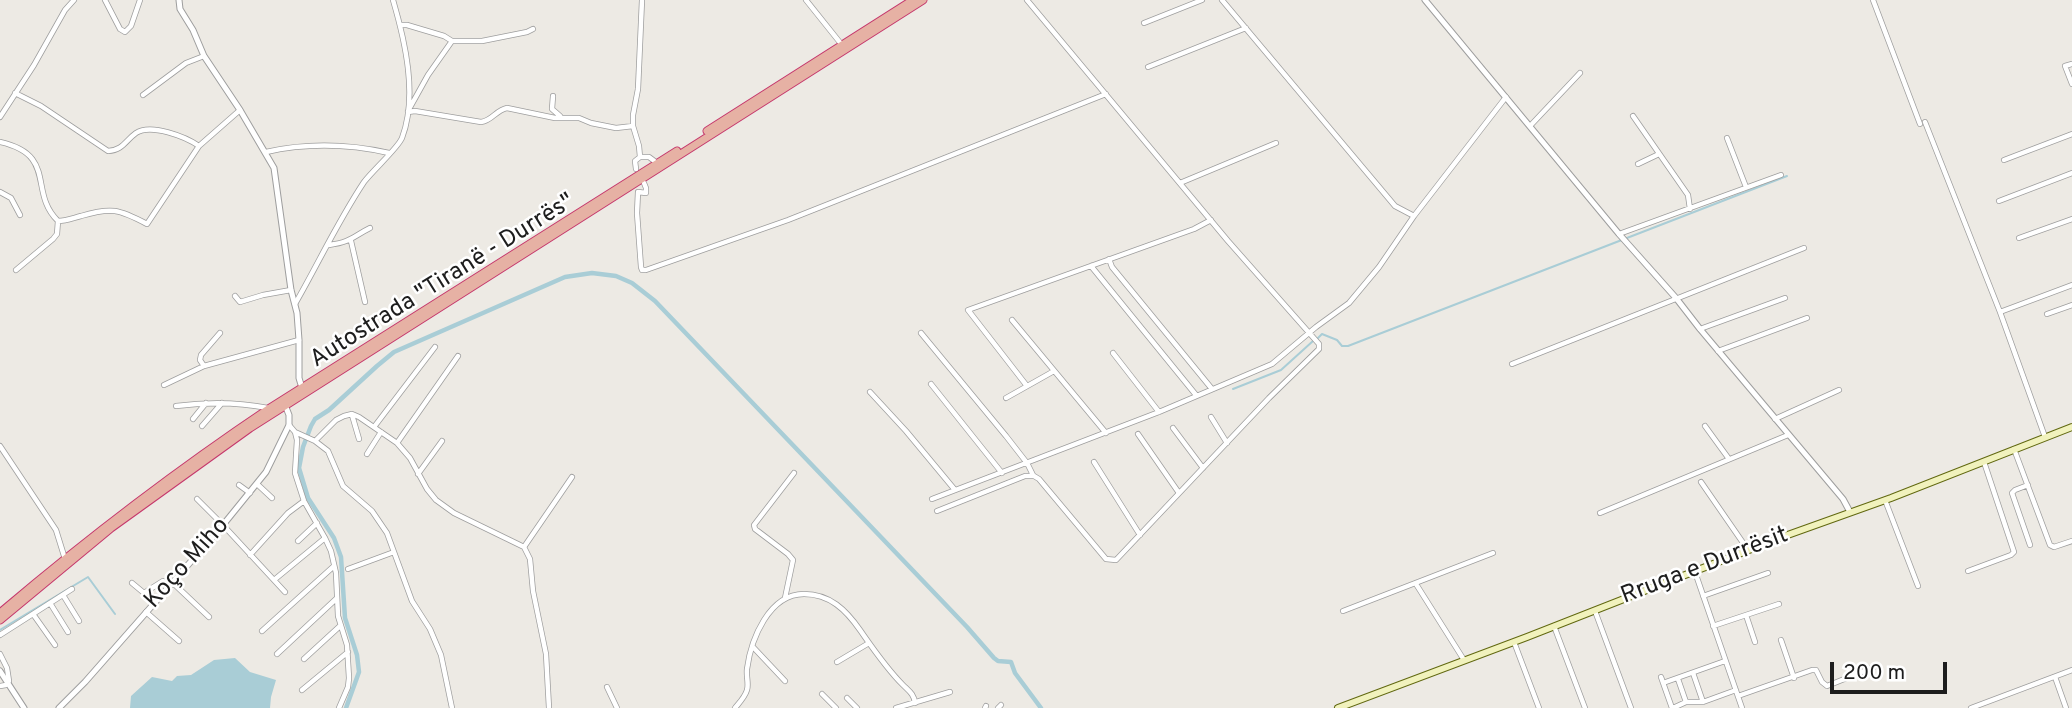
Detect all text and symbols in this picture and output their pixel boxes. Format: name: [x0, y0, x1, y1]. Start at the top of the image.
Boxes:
street label: Autostrada "Tiranë - Durrës": [306, 189, 580, 375]
street label: Koço Miho: [140, 512, 236, 616]
street label: Rruga e Durrësit: [1617, 522, 1793, 612]
scale bar: [1834, 648, 1951, 692]
text: 200 m: [1843, 660, 1905, 687]

